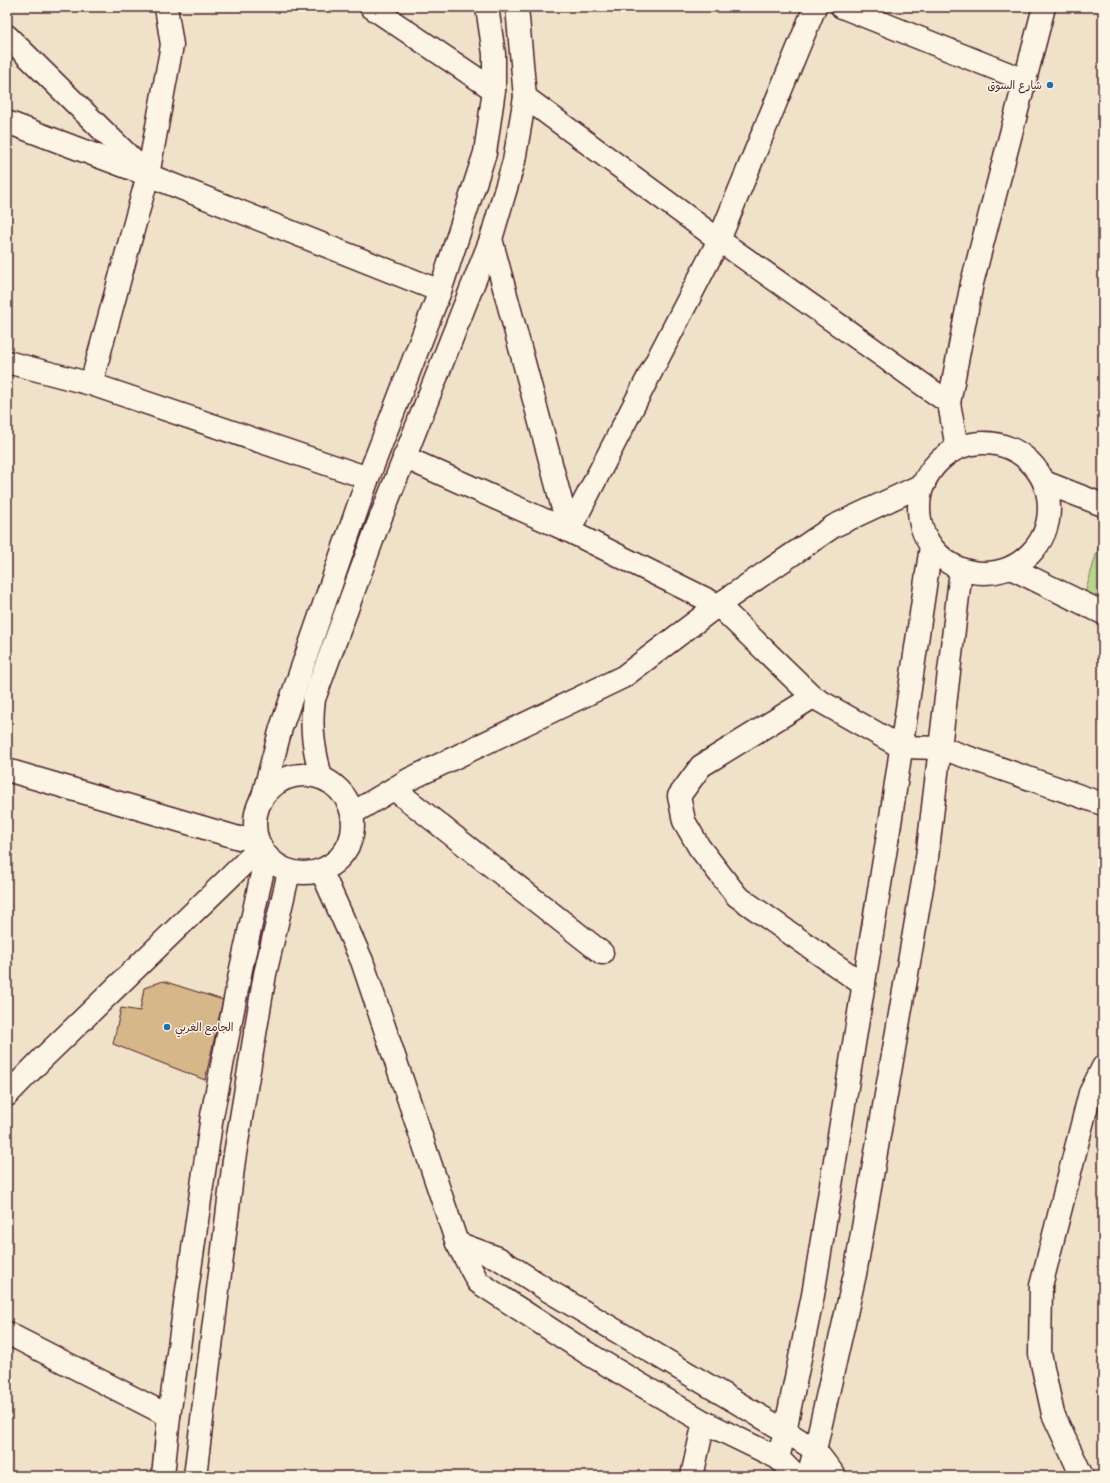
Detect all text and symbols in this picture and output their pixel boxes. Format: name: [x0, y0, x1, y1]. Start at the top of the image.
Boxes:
place label: شارع السوق: [987, 76, 1042, 95]
marker: شارع السوق: [1045, 80, 1055, 90]
place label: الجامع الغربي: [175, 1018, 234, 1038]
marker: الجامع الغربي: [162, 1022, 172, 1032]

